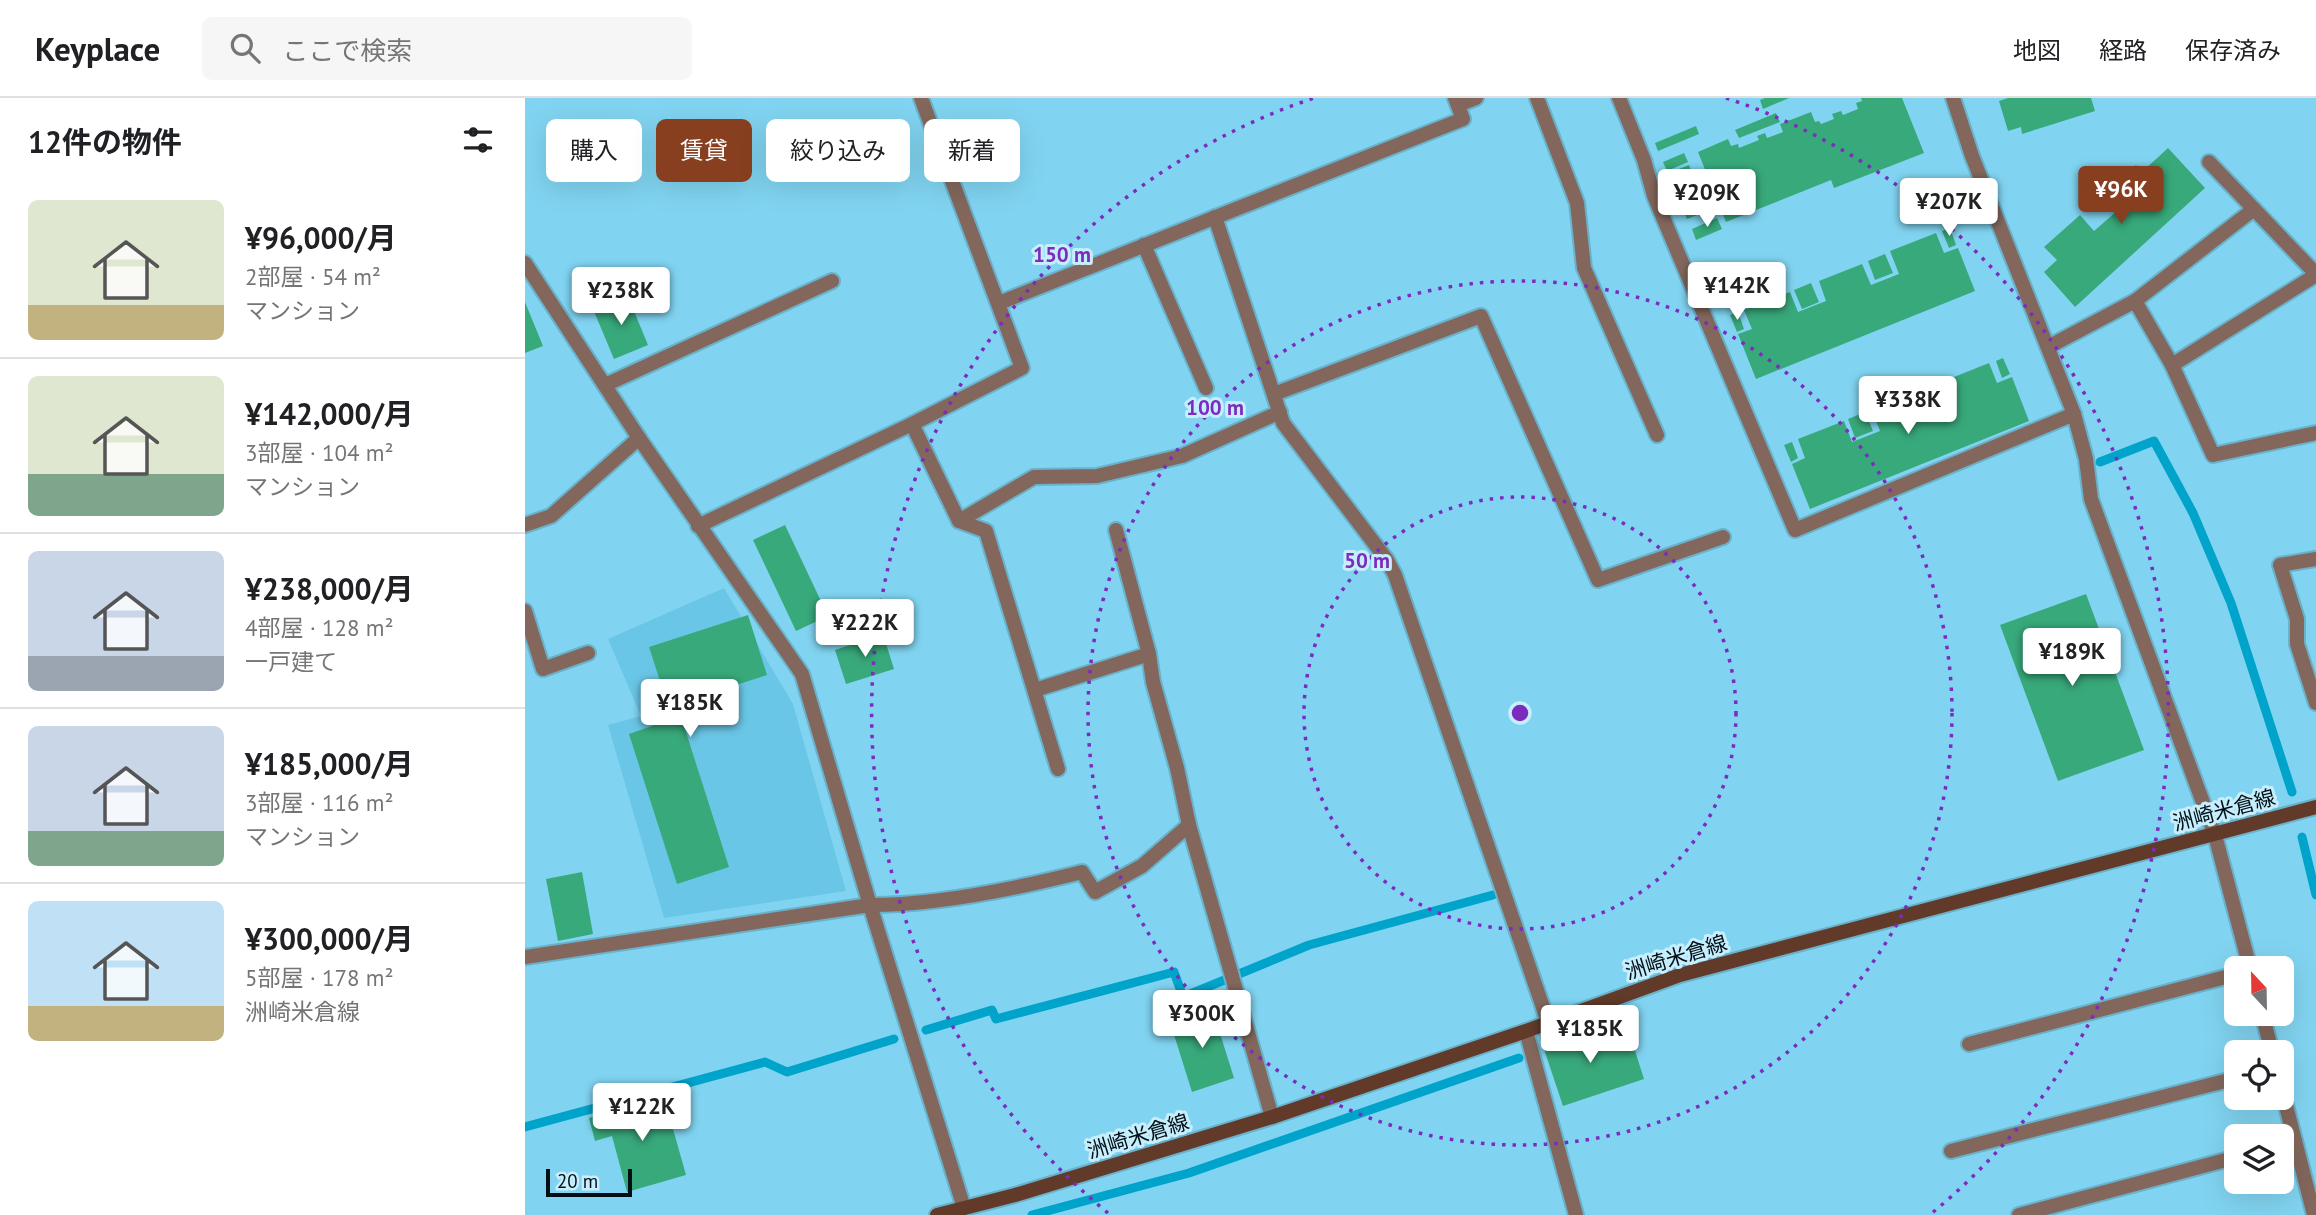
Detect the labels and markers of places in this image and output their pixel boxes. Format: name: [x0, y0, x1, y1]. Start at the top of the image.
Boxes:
pin: ¥96K: [2080, 166, 2162, 226]
pin: ¥209K: [1658, 170, 1756, 229]
pin: ¥207K: [1900, 178, 1998, 238]
pin: ¥142K: [1688, 262, 1786, 322]
pin: ¥238K: [572, 268, 670, 327]
pin: ¥338K: [1859, 376, 1957, 436]
pin: ¥222K: [816, 600, 914, 659]
pin: ¥189K: [2023, 628, 2121, 688]
pin: ¥185K: [641, 680, 739, 739]
centre of rings: [1508, 701, 1532, 725]
pin: ¥300K: [1153, 990, 1251, 1050]
pin: ¥185K: [1541, 1006, 1639, 1065]
pin: ¥122K: [593, 1084, 691, 1143]

